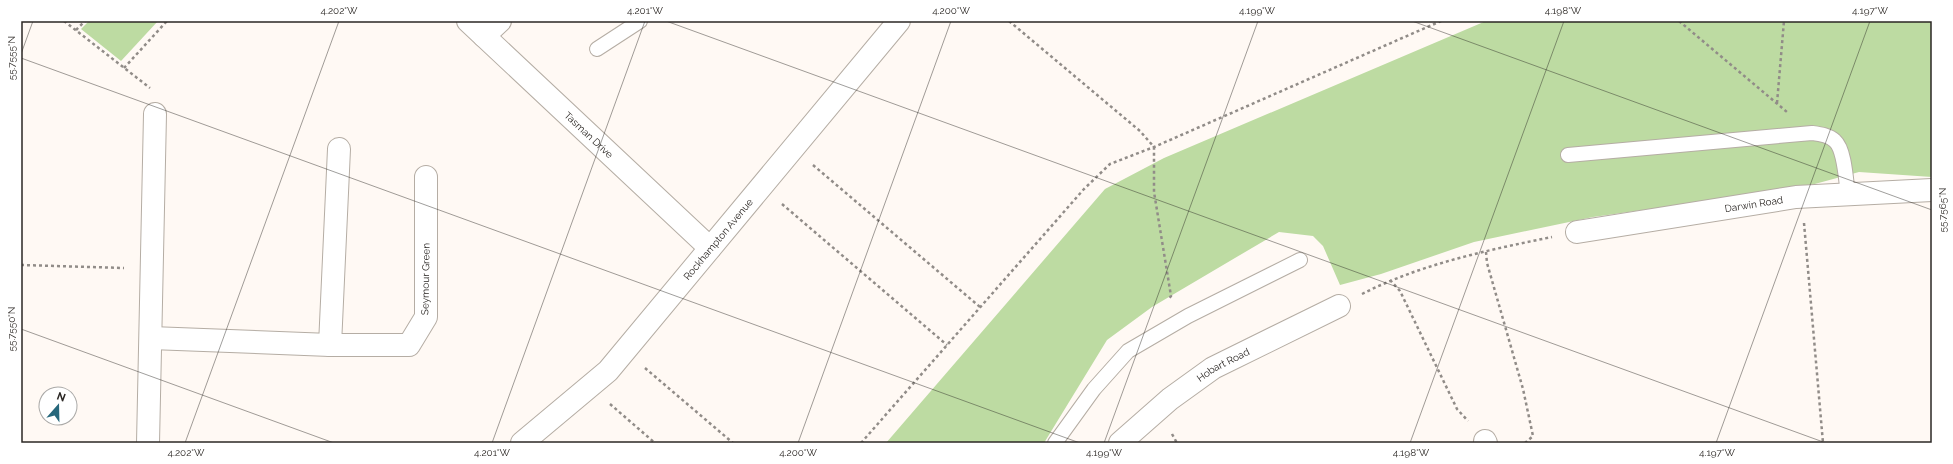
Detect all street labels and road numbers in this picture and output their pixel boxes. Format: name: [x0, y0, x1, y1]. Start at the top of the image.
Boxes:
street label: Tasman Drive: [562, 110, 615, 160]
street label: Darwin Road: [1724, 194, 1784, 214]
street label: Rockhampton Avenue: [681, 196, 755, 282]
street label: Seymour Green: [419, 243, 432, 315]
street label: Hobart Road: [1195, 346, 1251, 384]

